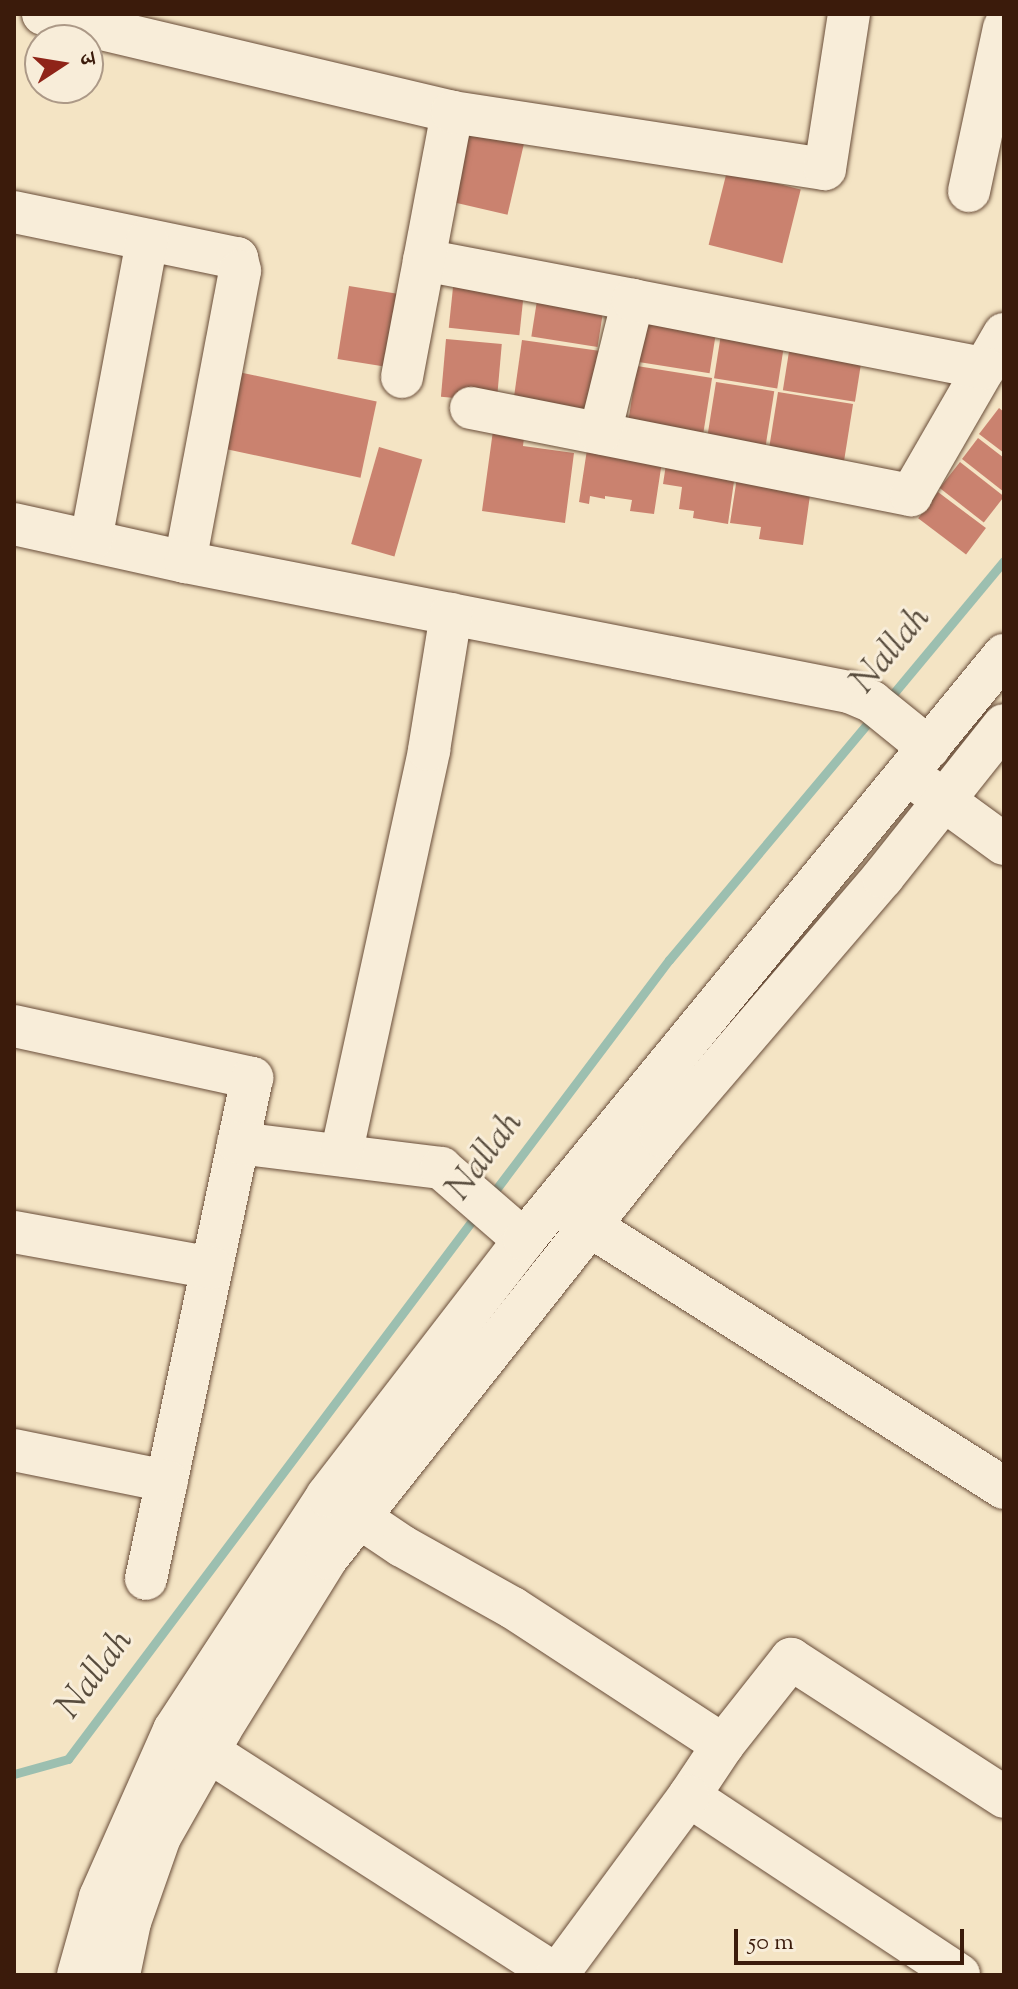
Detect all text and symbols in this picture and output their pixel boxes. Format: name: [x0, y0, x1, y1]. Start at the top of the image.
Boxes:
north arrow: [24, 24, 104, 104]
text: उ: [69, 51, 102, 68]
water label: Nallah: [843, 599, 941, 703]
water label: Nallah: [438, 1104, 534, 1210]
water label: Nallah: [48, 1622, 144, 1728]
scale bar: [738, 1913, 968, 1963]
text: 50 m: [748, 1926, 794, 1960]

